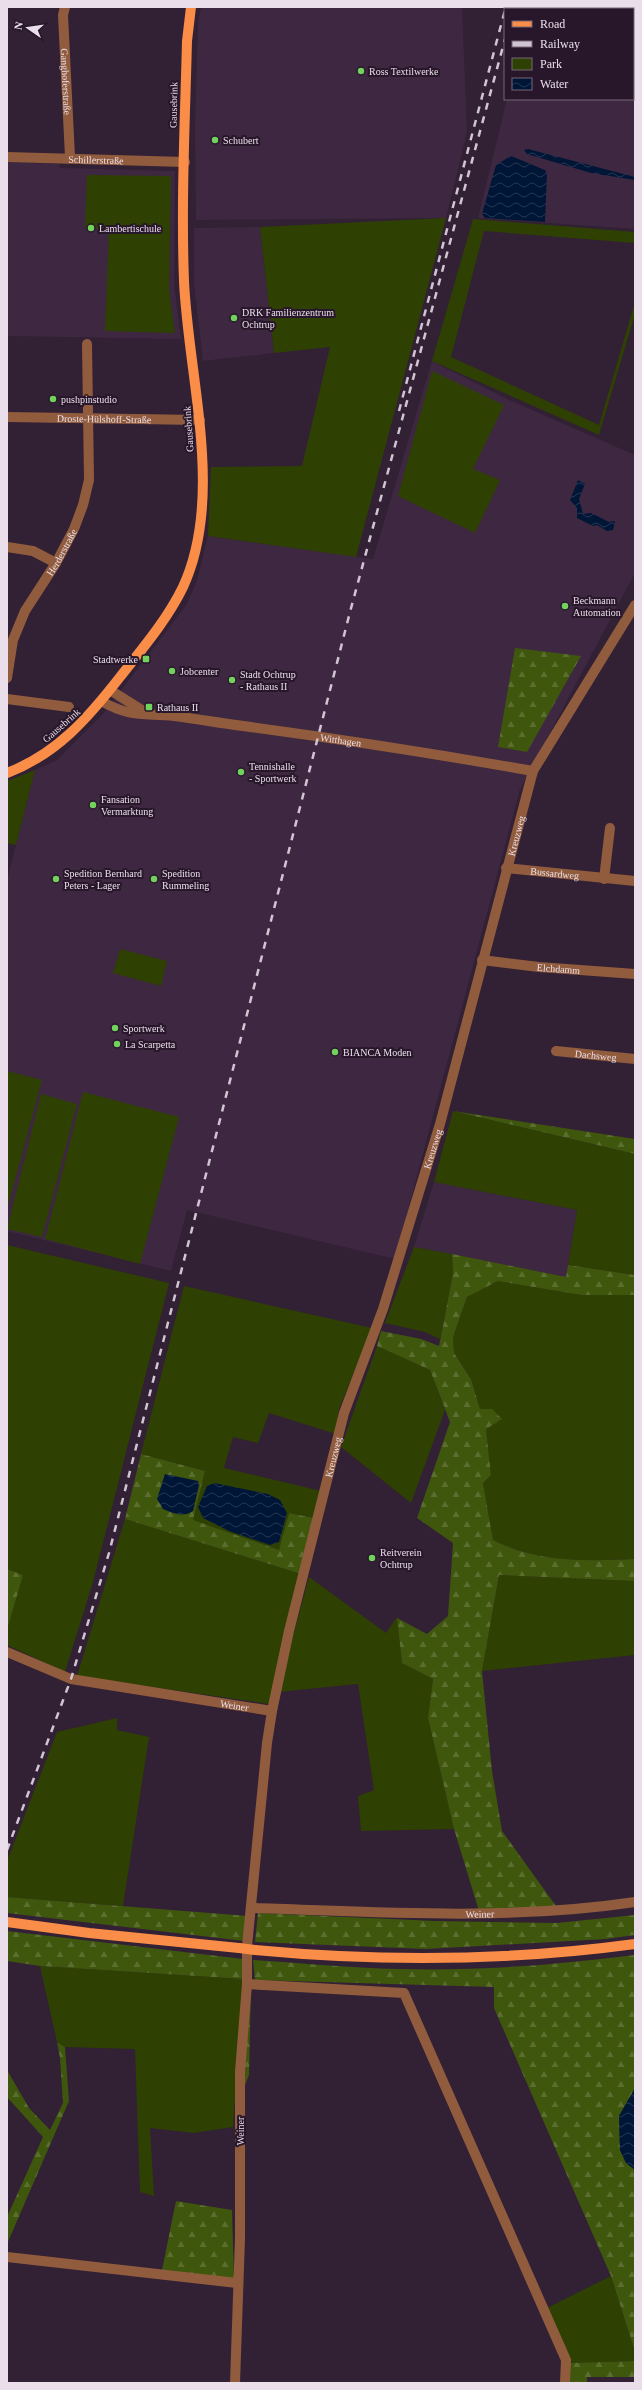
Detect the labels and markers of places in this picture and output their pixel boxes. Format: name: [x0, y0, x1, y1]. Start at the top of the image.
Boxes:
marker: Ross Textilwerke: [356, 66, 366, 76]
place label: Ross Textilwerke: [369, 66, 439, 77]
marker: Schubert: [210, 135, 220, 145]
place label: Schubert: [223, 135, 259, 146]
marker: Lambertischule: [86, 223, 96, 233]
place label: Lambertischule: [99, 223, 162, 234]
place label: DRK Familienzentrum Ochtrup: [242, 307, 334, 330]
marker: DRK Familienzentrum Ochtrup: [229, 313, 239, 323]
marker: pushpinstudio: [48, 394, 58, 404]
place label: pushpinstudio: [61, 394, 117, 405]
place label: Beckmann Automation: [573, 595, 621, 618]
marker: Beckmann Automation: [560, 601, 570, 611]
place label: Stadtwerke: [93, 654, 139, 665]
marker: Stadtwerke: [141, 654, 151, 664]
marker: Jobcenter: [167, 666, 177, 676]
place label: Jobcenter: [180, 666, 219, 677]
place label: Stadt Ochtrup - Rathaus II: [240, 669, 296, 692]
marker: Stadt Ochtrup - Rathaus II: [227, 675, 237, 685]
marker: Rathaus II: [144, 702, 154, 712]
place label: Rathaus II: [157, 702, 198, 713]
place label: Tennishalle - Sportwerk: [249, 761, 297, 784]
marker: Tennishalle - Sportwerk: [236, 767, 246, 777]
place label: Fansation Vermarktung: [101, 794, 153, 817]
marker: Fansation Vermarktung: [88, 800, 98, 810]
place label: Spedition Bernhard Peters - Lager: [64, 868, 142, 891]
place label: Spedition Rummeling: [162, 868, 209, 891]
marker: Spedition Bernhard Peters - Lager: [51, 874, 61, 884]
marker: Spedition Rummeling: [149, 874, 159, 884]
marker: Sportwerk: [110, 1023, 120, 1033]
place label: Sportwerk: [123, 1023, 165, 1034]
marker: La Scarpetta: [112, 1039, 122, 1049]
place label: La Scarpetta: [125, 1039, 176, 1050]
marker: BIANCA Moden: [330, 1047, 340, 1057]
place label: BIANCA Moden: [343, 1047, 412, 1058]
place label: Reitverein Ochtrup: [380, 1547, 422, 1570]
marker: Reitverein Ochtrup: [367, 1553, 377, 1563]

